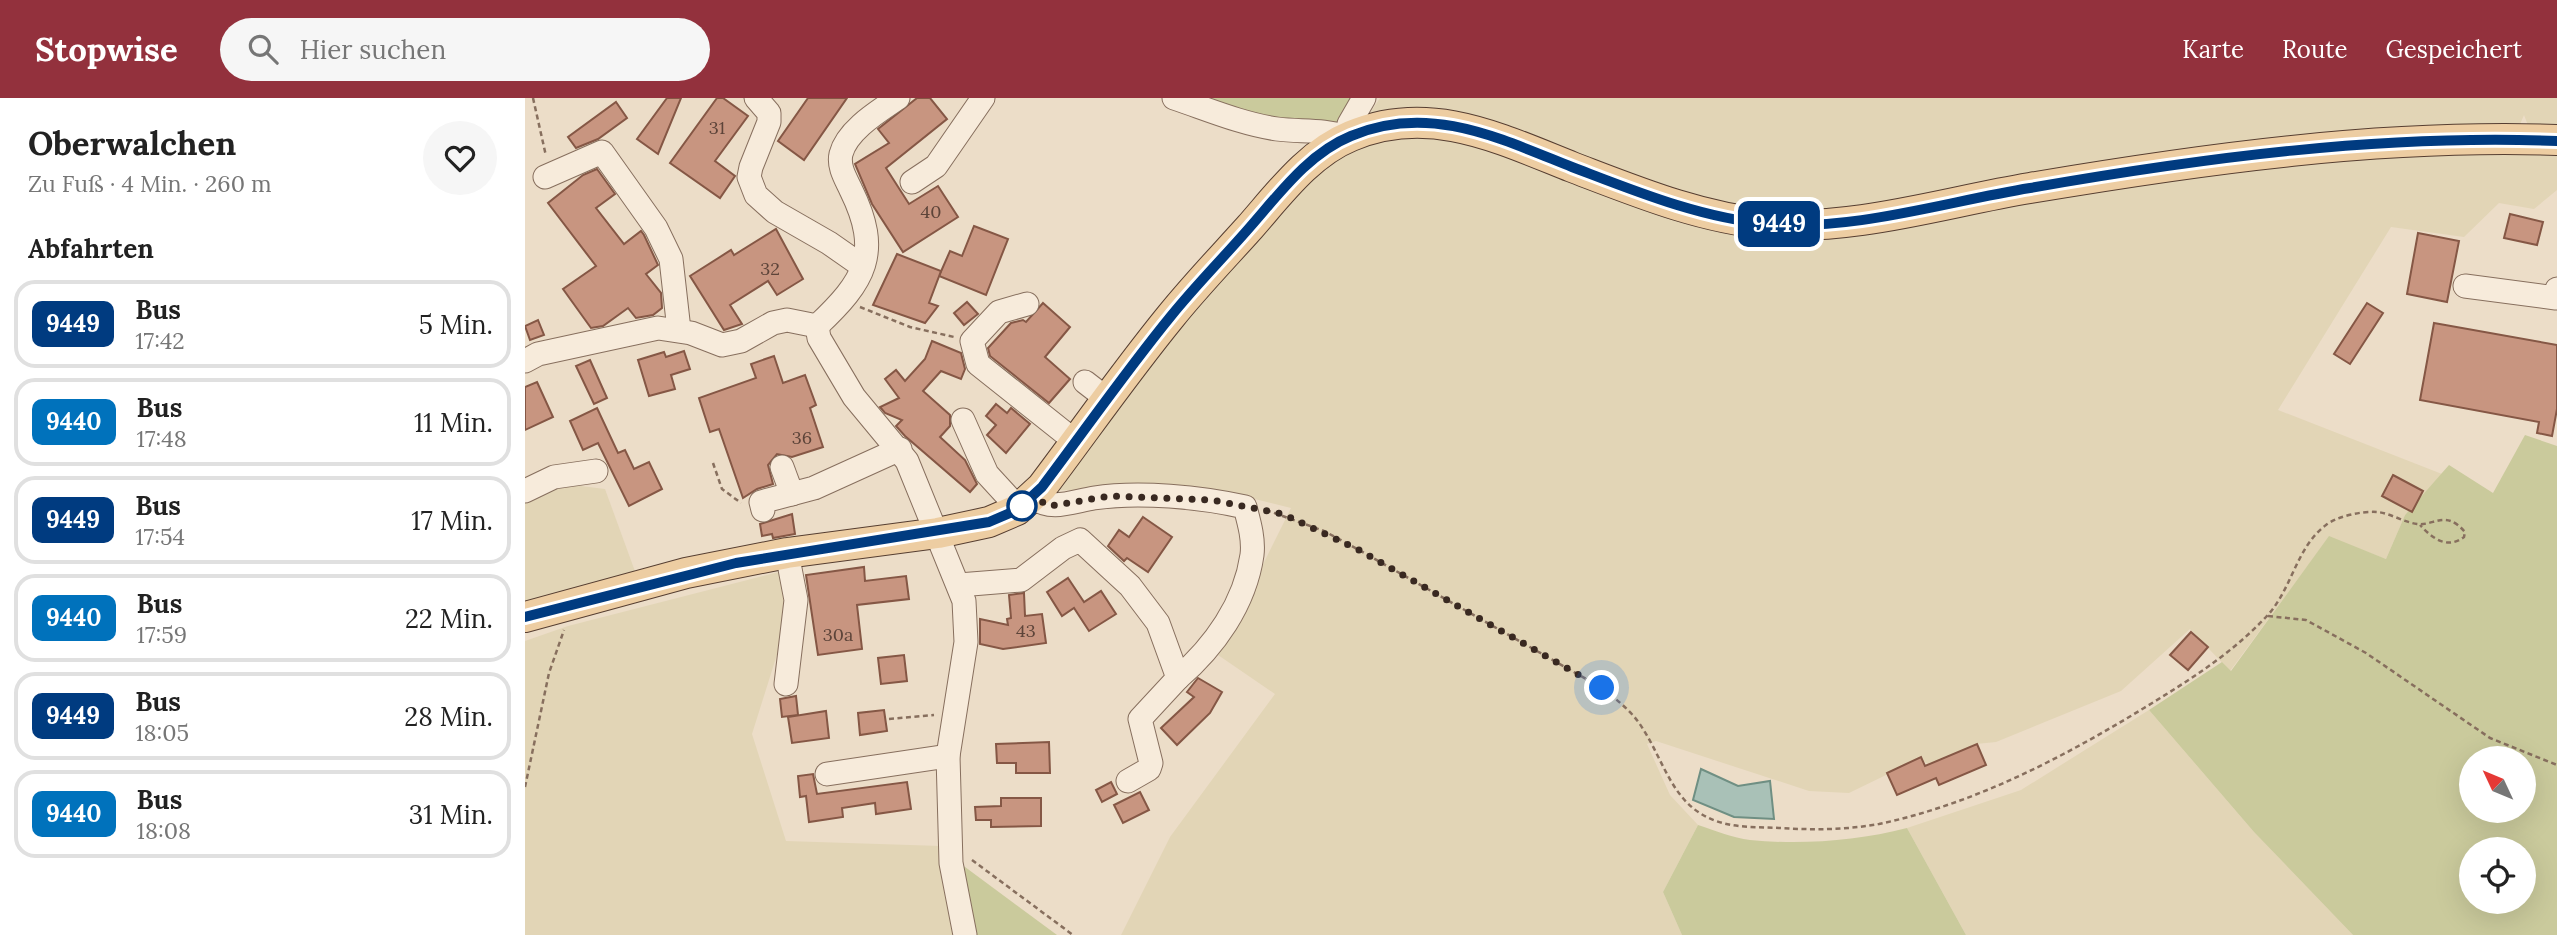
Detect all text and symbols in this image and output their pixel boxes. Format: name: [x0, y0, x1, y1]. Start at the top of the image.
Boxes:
search box: [220, 18, 710, 81]
text: Stopwise: [35, 28, 178, 70]
icon: search: [244, 30, 282, 68]
text: Hier suchen: [300, 33, 446, 66]
text: Karte: [2182, 34, 2244, 65]
text: Route: [2282, 34, 2348, 65]
text: Gespeichert: [2386, 34, 2522, 65]
house number: 31: [709, 116, 725, 139]
button: heart: [423, 121, 497, 195]
text: Oberwalchen: [28, 122, 236, 164]
text: Zu Fuß · 4 Min. · 260 m: [28, 169, 272, 198]
house number: 40: [921, 200, 941, 223]
line badge: 9449: [1730, 201, 1828, 247]
text: 9449: [1752, 208, 1806, 239]
text: Abfahrten: [28, 232, 154, 265]
house number: 32: [760, 257, 780, 280]
text: Bus: [135, 293, 181, 326]
text: 9449: [46, 308, 100, 339]
text: 5 Min.: [419, 308, 493, 341]
text: 17:42: [135, 326, 185, 355]
text: Bus: [137, 391, 182, 424]
text: 9440: [46, 406, 102, 437]
text: 11 Min.: [414, 406, 493, 439]
text: 17:48: [137, 424, 187, 453]
house number: 36: [792, 426, 812, 449]
text: Bus: [135, 489, 181, 522]
unlabelled marker: [1007, 491, 1037, 521]
text: 9449: [46, 504, 100, 535]
text: 17 Min.: [411, 504, 493, 537]
text: 17:54: [135, 522, 185, 551]
text: Bus: [137, 587, 182, 620]
text: 9440: [46, 602, 102, 633]
text: 22 Min.: [405, 602, 493, 635]
house number: 43: [1016, 619, 1036, 642]
text: 17:59: [137, 620, 187, 649]
house number: 30a: [823, 623, 853, 646]
your location: [1584, 670, 1619, 705]
text: Bus: [135, 685, 181, 718]
text: 9449: [46, 700, 100, 731]
text: 28 Min.: [404, 700, 493, 733]
text: 18:05: [135, 718, 189, 747]
north arrow: [2459, 746, 2536, 822]
map controls: [2459, 746, 2536, 914]
text: Bus: [137, 783, 182, 816]
text: 9440: [46, 798, 102, 829]
text: 31 Min.: [409, 798, 493, 831]
text: 18:08: [137, 816, 191, 845]
button: locate: [2459, 837, 2536, 914]

